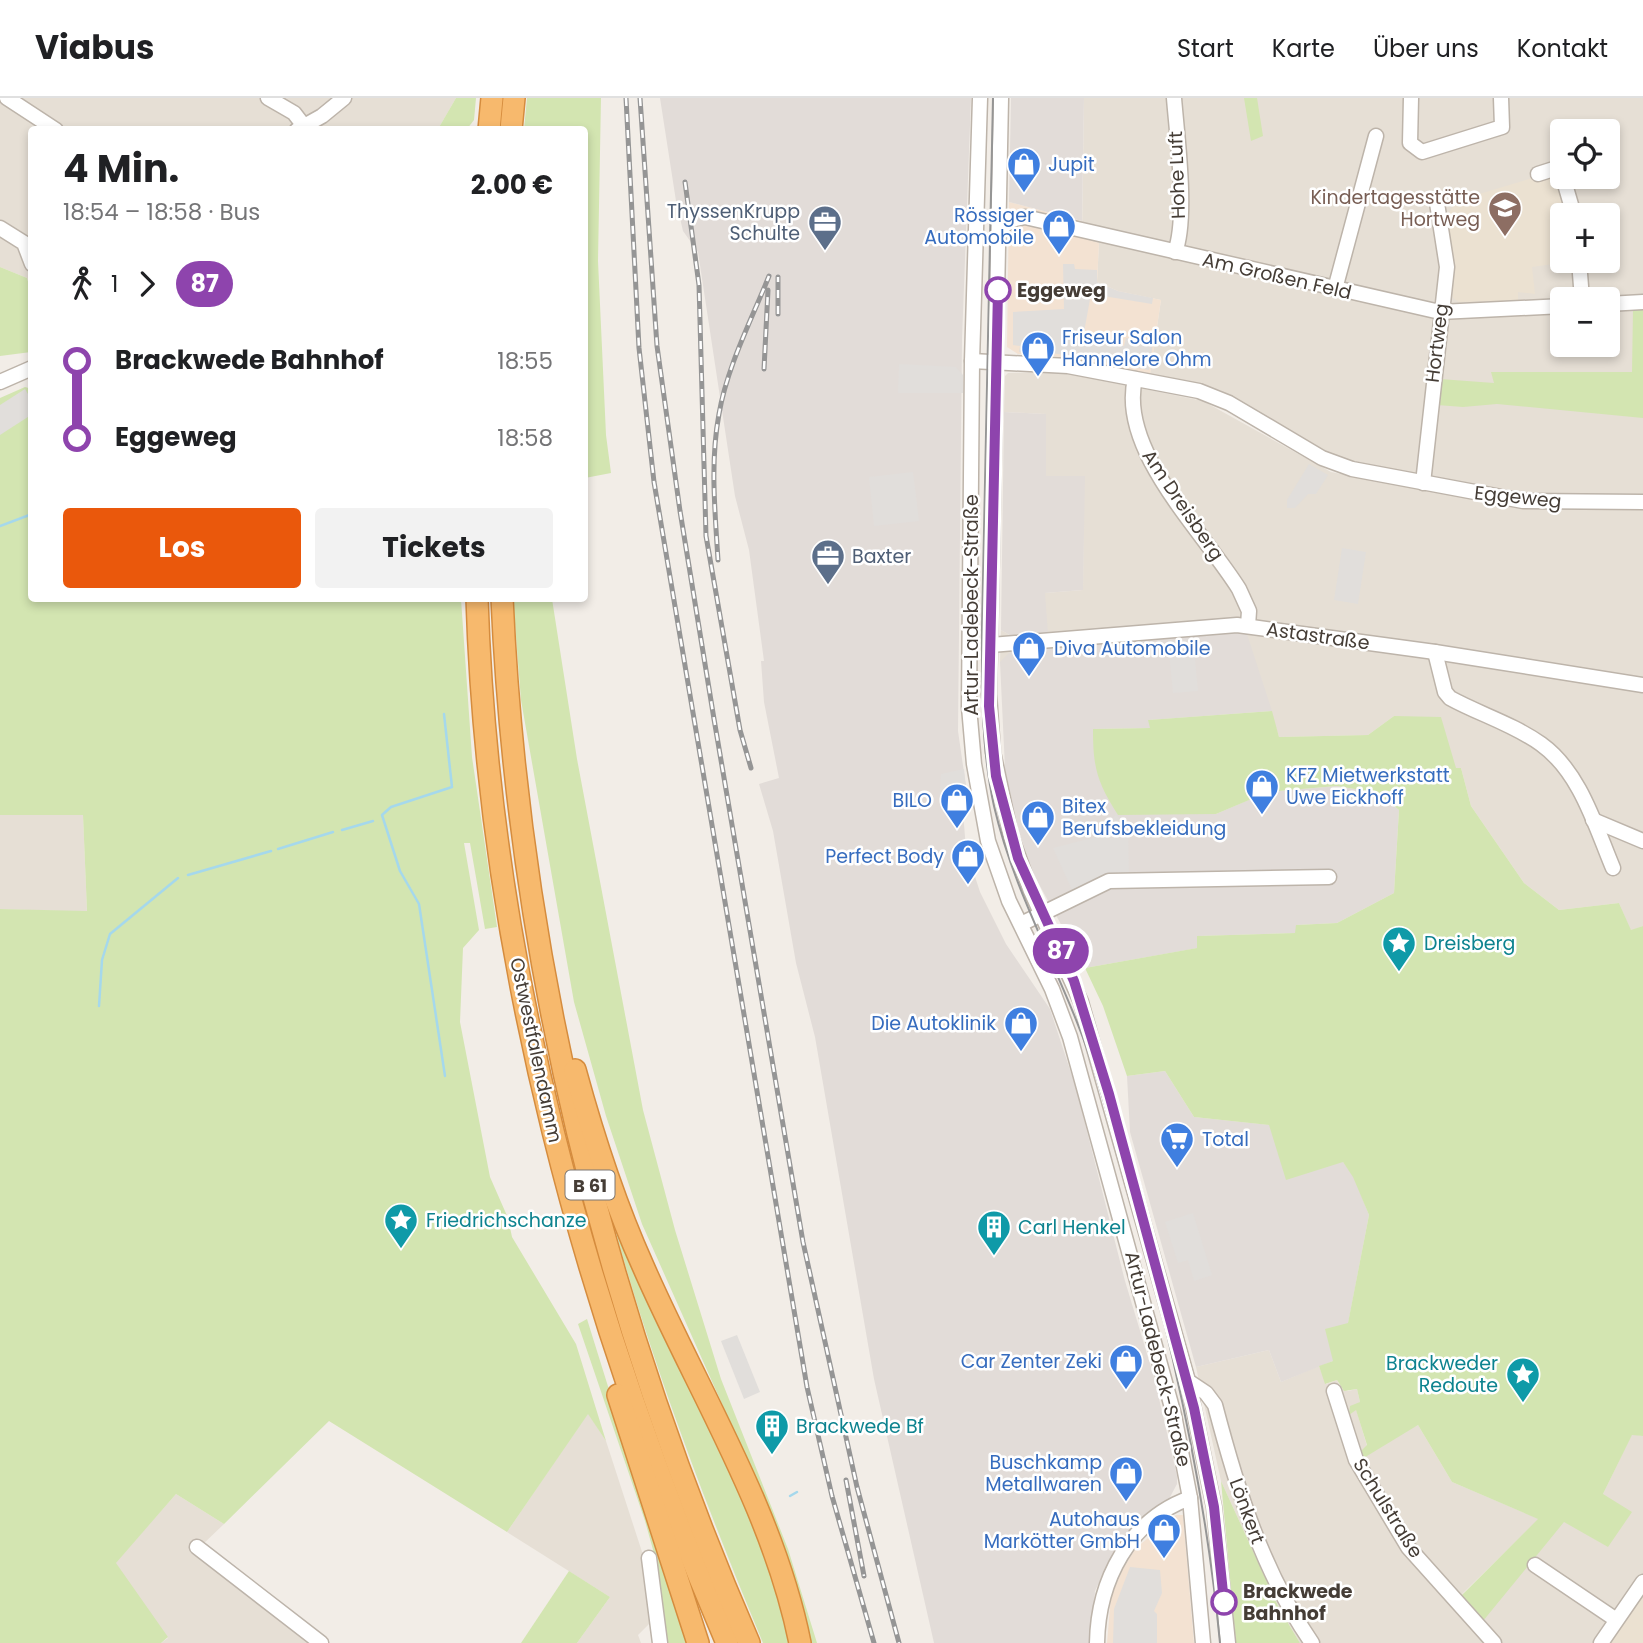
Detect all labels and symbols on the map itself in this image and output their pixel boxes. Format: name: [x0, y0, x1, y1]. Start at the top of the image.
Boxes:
street label: Hohe Luft: [1162, 131, 1192, 219]
shop icon: Jupit: [1005, 145, 1043, 194]
place label: Jupit: [1048, 151, 1095, 178]
place label: Kindertagesstätte Hortweg: [1310, 184, 1480, 233]
school or university icon: Kindertagesstätte Hortweg: [1486, 189, 1524, 238]
place label: ThyssenKrupp Schulte: [667, 198, 800, 247]
place label: Rössiger Automobile: [924, 202, 1034, 251]
office icon: ThyssenKrupp Schulte: [806, 203, 844, 252]
shop icon: Rössiger Automobile: [1040, 207, 1078, 256]
street label: Am Großen Feld: [1200, 246, 1354, 306]
marker: Eggeweg: [985, 277, 1011, 303]
place label: Eggeweg: [1017, 277, 1106, 304]
street label: Hortweg: [1419, 302, 1455, 384]
place label: Friseur Salon Hannelore Ohm: [1062, 324, 1212, 373]
shop icon: Friseur Salon Hannelore Ohm: [1019, 329, 1057, 378]
street label: Am Dreisberg: [1136, 444, 1230, 566]
street label: Eggeweg: [1473, 479, 1563, 515]
street label: Artur-Ladebeck-Straße: [958, 494, 985, 716]
office icon: Baxter: [809, 537, 847, 586]
place label: Baxter: [852, 543, 911, 570]
street label: Astastraße: [1265, 615, 1371, 657]
shop icon: Diva Automobile: [1010, 629, 1048, 678]
place label: Diva Automobile: [1054, 635, 1210, 662]
place label: KFZ Mietwerkstatt Uwe Eickhoff: [1286, 762, 1450, 811]
shop icon: KFZ Mietwerkstatt Uwe Eickhoff: [1243, 767, 1281, 816]
shop icon: BILO: [938, 781, 976, 830]
place label: BILO: [893, 787, 932, 814]
place label: Bitex Berufsbekleidung: [1062, 793, 1226, 842]
shop icon: Bitex Berufsbekleidung: [1019, 798, 1057, 847]
shop icon: Perfect Body: [949, 837, 987, 886]
place label: Perfect Body: [825, 843, 944, 870]
place icon: Dreisberg: [1380, 924, 1418, 973]
line badge: 87: [1030, 928, 1092, 974]
place label: Dreisberg: [1424, 930, 1515, 957]
street label: Ostwestfalendamm: [503, 955, 569, 1145]
shop icon: Die Autoklinik: [1002, 1004, 1040, 1053]
place label: Die Autoklinik: [871, 1010, 996, 1037]
supermarket icon: Total: [1158, 1120, 1196, 1169]
place label: Total: [1202, 1126, 1249, 1153]
road number: B 61: [566, 1170, 614, 1200]
place icon: Friedrichschanze: [382, 1201, 420, 1250]
place label: Friedrichschanze: [426, 1207, 586, 1234]
building icon: Carl Henkel: [975, 1208, 1013, 1257]
place label: Carl Henkel: [1018, 1214, 1126, 1241]
street label: Artur-Ladebeck-Straße: [1118, 1248, 1198, 1470]
shop icon: Car Zenter Zeki: [1107, 1342, 1145, 1391]
place label: Car Zenter Zeki: [961, 1348, 1102, 1375]
place label: Brackweder Redoute: [1386, 1350, 1498, 1399]
place icon: Brackweder Redoute: [1504, 1355, 1542, 1404]
building icon: Brackwede Bf: [753, 1407, 791, 1456]
place label: Brackwede Bf: [796, 1413, 924, 1440]
place label: Buschkamp Metallwaren: [985, 1449, 1102, 1498]
street label: Schulstraße: [1347, 1453, 1429, 1563]
shop icon: Buschkamp Metallwaren: [1107, 1454, 1145, 1503]
street label: Lönkert: [1223, 1474, 1271, 1548]
place label: Autohaus Markötter GmbH: [984, 1506, 1140, 1555]
shop icon: Autohaus Markötter GmbH: [1145, 1511, 1183, 1560]
place label: Brackwede Bahnhof: [1243, 1578, 1353, 1627]
marker: Brackwede Bahnhof: [1211, 1589, 1237, 1615]

